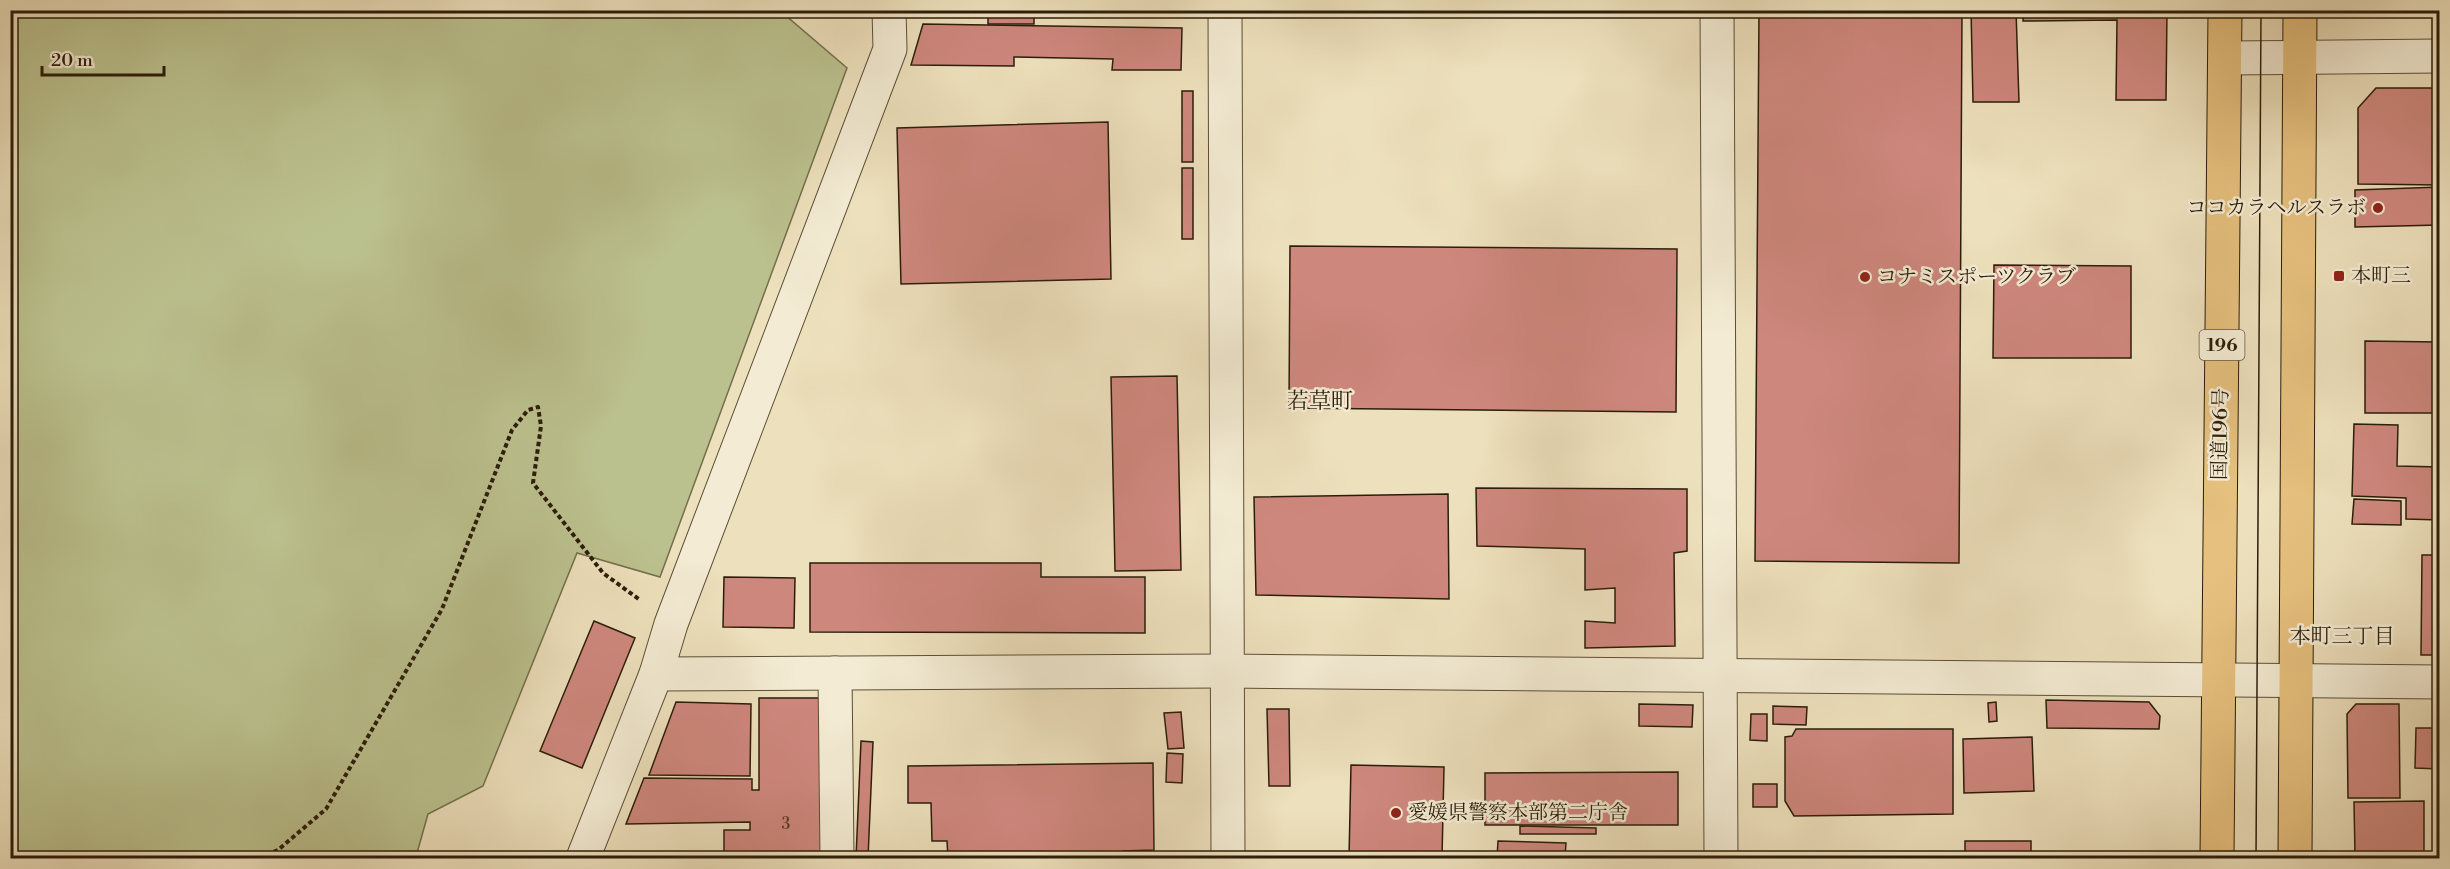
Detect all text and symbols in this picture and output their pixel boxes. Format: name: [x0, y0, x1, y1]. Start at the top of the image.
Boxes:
scale bar: [42, 39, 164, 77]
text: 20 m: [51, 49, 93, 72]
place label: ココカラヘルスラボ: [2187, 196, 2366, 221]
marker: ココカラヘルスラボ: [2371, 201, 2385, 215]
place label: 本町三: [2351, 264, 2411, 289]
place label: コナミスポーツクラブ: [1877, 265, 2076, 290]
marker: 本町三: [2332, 269, 2346, 283]
marker: コナミスポーツクラブ: [1858, 270, 1872, 284]
road number: 196: [2200, 330, 2244, 360]
district label: 若草町: [1287, 388, 1353, 415]
street label: 国道196号: [2208, 388, 2234, 480]
district label: 本町三丁目: [2290, 624, 2395, 650]
place label: 愛媛県警察本部第二庁舎: [1408, 801, 1628, 826]
marker: 愛媛県警察本部第二庁舎: [1389, 806, 1403, 820]
house number: 3: [782, 814, 791, 834]

